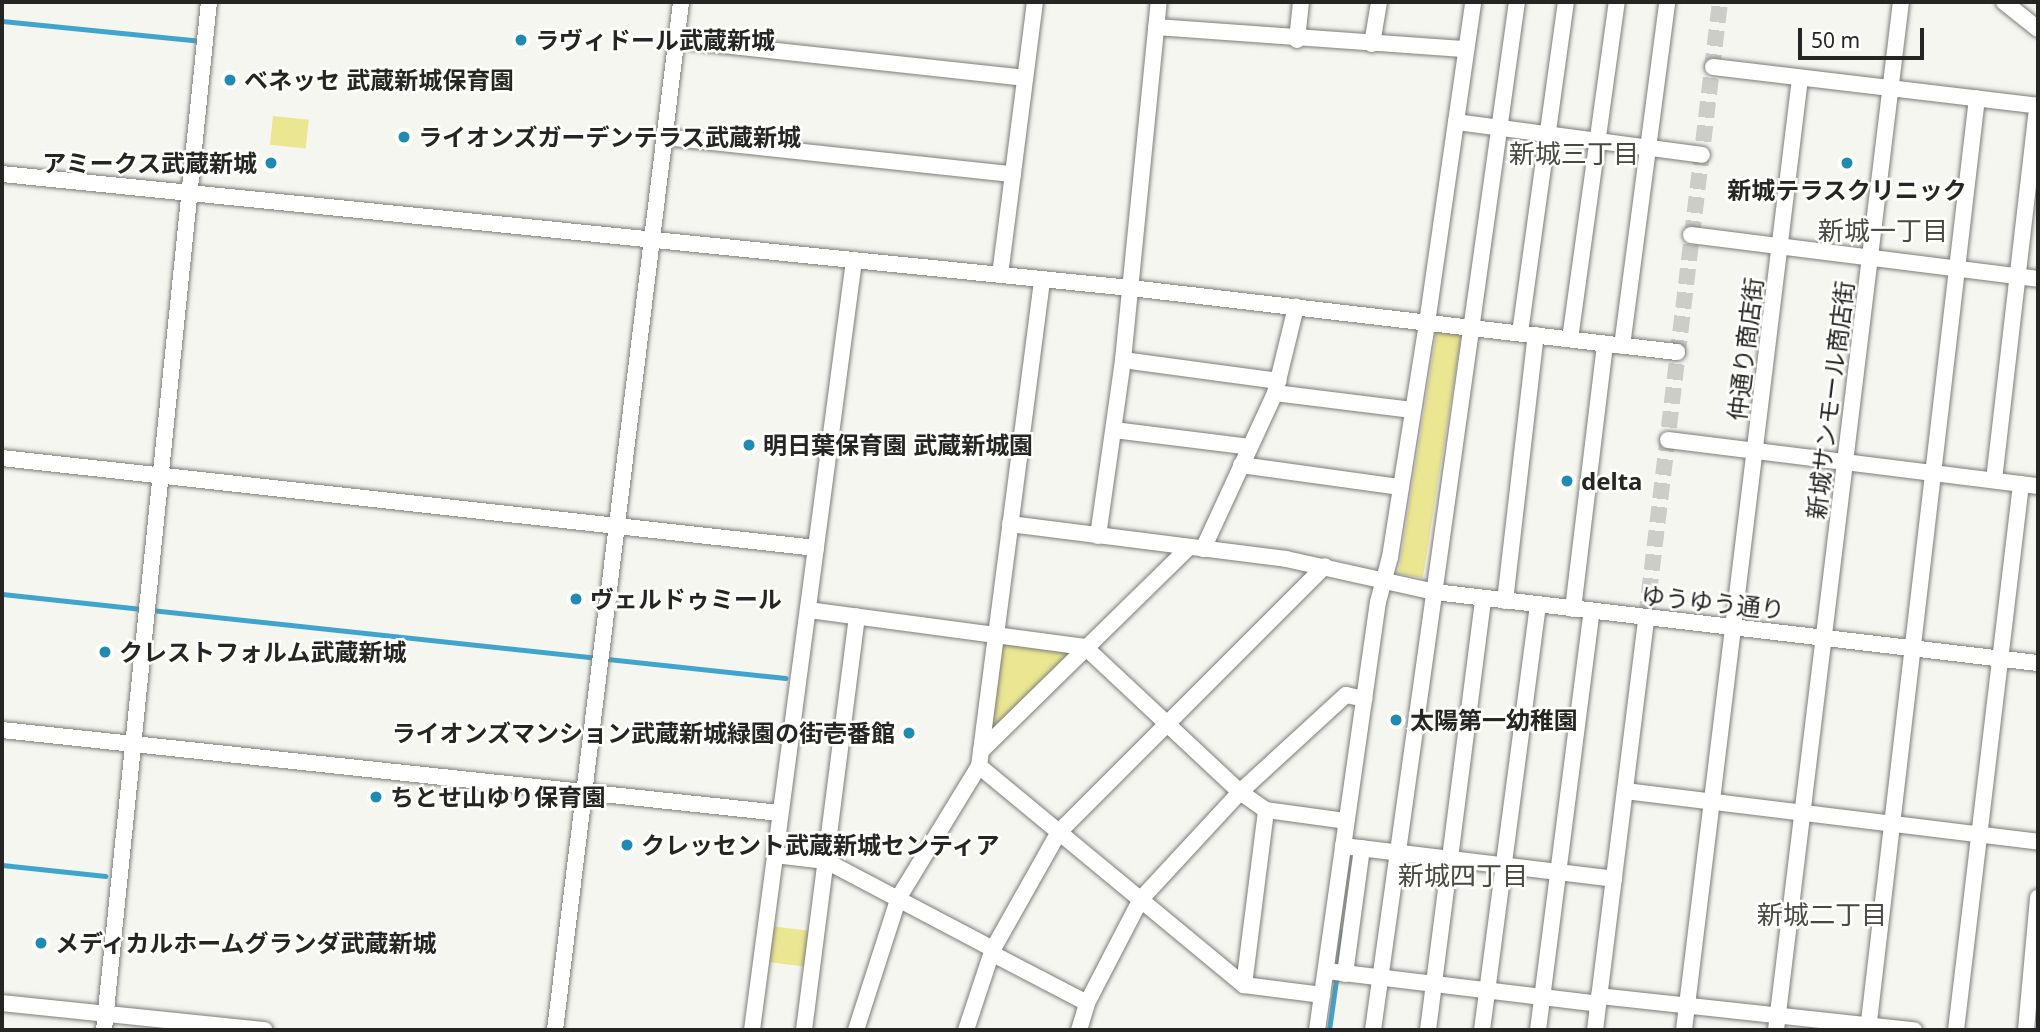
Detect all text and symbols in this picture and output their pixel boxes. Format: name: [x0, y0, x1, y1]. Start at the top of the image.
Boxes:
scale bar: [1802, 14, 1928, 58]
place label: ラヴィドール武蔵新城: [535, 26, 775, 54]
text: 50 m: [1811, 26, 1860, 54]
marker: ラヴィドール武蔵新城: [513, 32, 529, 48]
place label: ベネッセ 武蔵新城保育園: [244, 66, 514, 94]
marker: ベネッセ 武蔵新城保育園: [222, 72, 238, 88]
place label: ライオンズガーデンテラス武蔵新城: [418, 123, 802, 151]
marker: ライオンズガーデンテラス武蔵新城: [396, 129, 412, 145]
district label: 新城三丁目: [1509, 138, 1639, 170]
place label: アミークス武蔵新城: [41, 149, 257, 177]
marker: 新城テラスクリニック: [1837, 153, 1857, 173]
marker: アミークス武蔵新城: [263, 155, 279, 171]
place label: 新城テラスクリニック: [1727, 176, 1967, 204]
district label: 新城一丁目: [1818, 215, 1948, 247]
street label: 仲通り商店街: [1722, 276, 1768, 422]
street label: 新城サンモール商店街: [1801, 279, 1859, 521]
place label: 明日葉保育園 武蔵新城園: [763, 431, 1033, 459]
marker: 明日葉保育園 武蔵新城園: [741, 437, 757, 453]
place label: delta: [1581, 467, 1642, 495]
marker: delta: [1559, 473, 1575, 489]
street label: ゆうゆう通り: [1640, 580, 1786, 624]
place label: ヴェルドゥミール: [590, 585, 782, 613]
marker: ヴェルドゥミール: [568, 591, 584, 607]
place label: クレストフォルム武蔵新城: [119, 638, 407, 666]
marker: クレストフォルム武蔵新城: [97, 644, 113, 660]
place label: 太陽第一幼稚園: [1410, 706, 1578, 734]
marker: 太陽第一幼稚園: [1388, 712, 1404, 728]
place label: ライオンズマンション武蔵新城緑園の街壱番館: [391, 719, 895, 747]
marker: ライオンズマンション武蔵新城緑園の街壱番館: [901, 725, 917, 741]
place label: ちとせ山ゆり保育園: [390, 783, 606, 811]
marker: ちとせ山ゆり保育園: [368, 789, 384, 805]
place label: クレッセント武蔵新城センティア: [641, 831, 1001, 859]
marker: クレッセント武蔵新城センティア: [619, 837, 635, 853]
district label: 新城四丁目: [1398, 860, 1528, 892]
district label: 新城二丁目: [1757, 899, 1887, 931]
place label: メディカルホームグランダ武蔵新城: [55, 929, 439, 957]
marker: メディカルホームグランダ武蔵新城: [33, 935, 49, 951]

